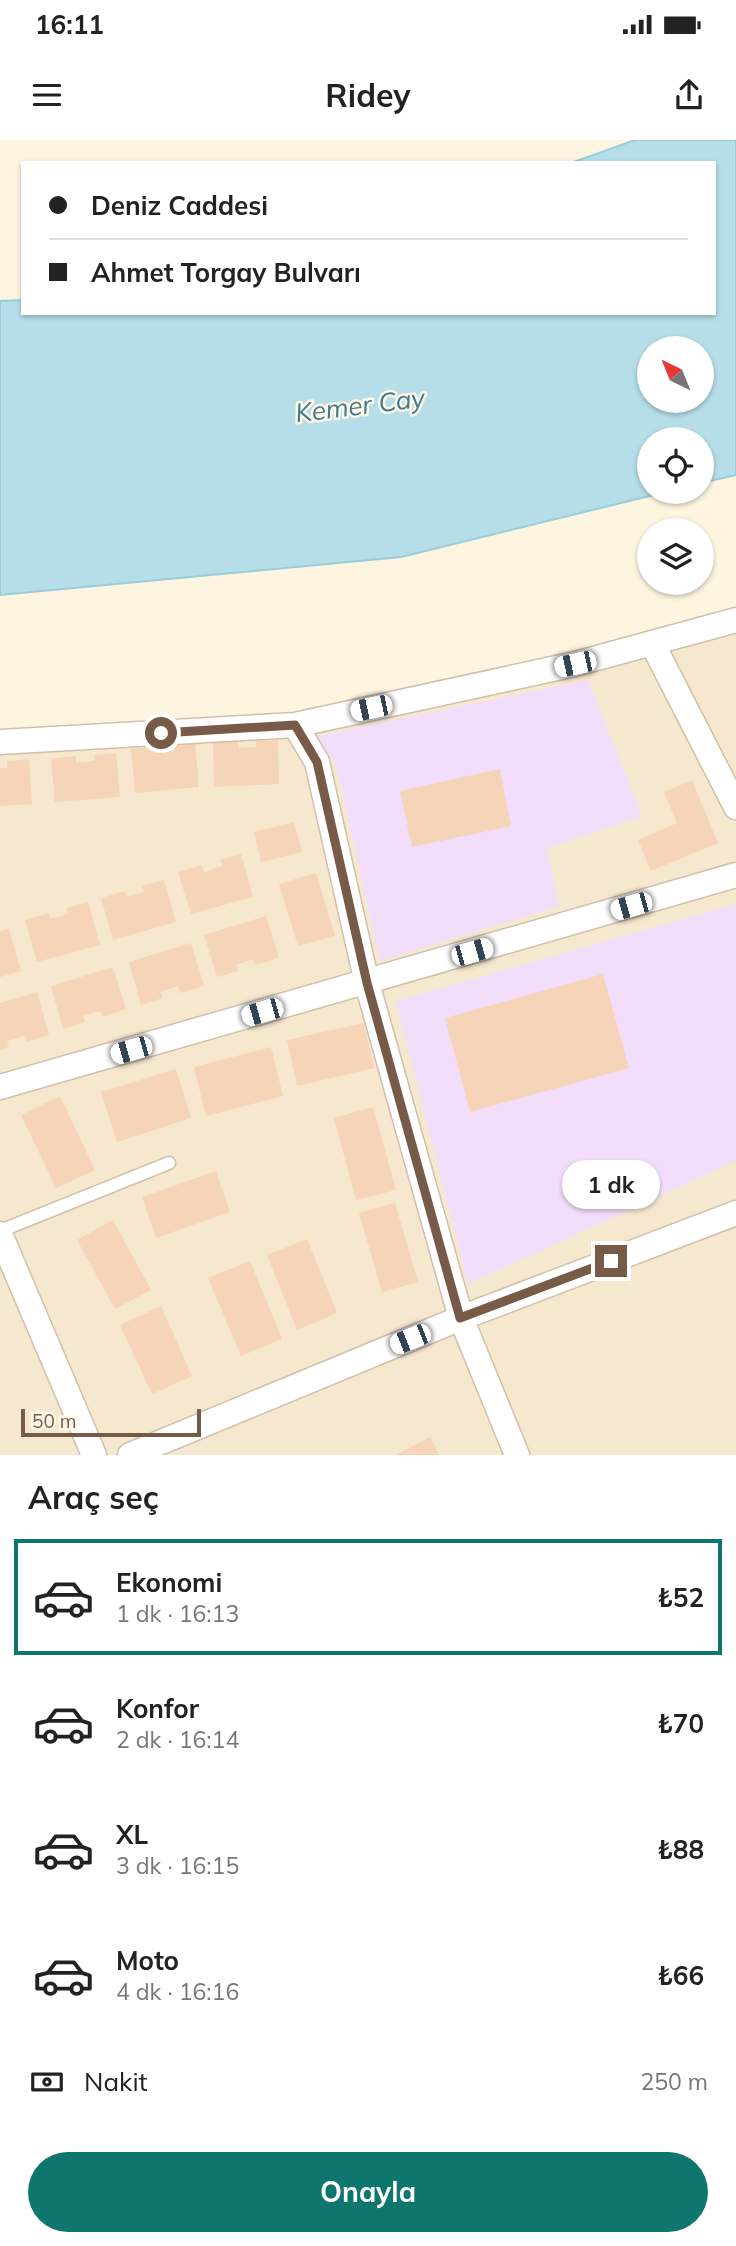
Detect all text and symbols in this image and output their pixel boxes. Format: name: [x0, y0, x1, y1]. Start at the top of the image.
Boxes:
text: 16:11: [35, 8, 104, 41]
text: Ridey: [325, 75, 411, 115]
icon: menu: [28, 76, 66, 114]
icon: share: [670, 76, 708, 114]
text: Deniz Caddesi: [91, 189, 268, 222]
text: Ahmet Torgay Bulvarı: [91, 256, 361, 289]
north arrow: [637, 336, 714, 413]
map controls: [637, 336, 714, 595]
water label: Kemer Cay: [293, 381, 428, 429]
button: locate: [637, 427, 714, 504]
button: layers: [637, 518, 714, 595]
car: [553, 649, 598, 679]
car: [349, 693, 394, 723]
route start: [145, 717, 177, 749]
car: [608, 890, 655, 922]
car: [449, 936, 496, 968]
car: [239, 996, 286, 1028]
car: [108, 1034, 155, 1066]
callout: 1 dk: [562, 1160, 660, 1208]
text: 1 dk: [587, 1170, 635, 1199]
route end: [595, 1245, 627, 1277]
car: [387, 1321, 434, 1357]
scale bar: [21, 1406, 201, 1438]
text: 50 m: [32, 1409, 76, 1433]
text: Araç seç: [28, 1477, 159, 1517]
icon: car: [32, 1566, 95, 1629]
text: Ekonomi: [116, 1566, 222, 1599]
text: ₺52: [657, 1581, 704, 1614]
text: 1 dk · 16:13: [116, 1599, 239, 1628]
icon: car: [32, 1692, 95, 1755]
text: Konfor: [116, 1692, 199, 1725]
text: ₺70: [657, 1707, 704, 1740]
text: 2 dk · 16:14: [116, 1725, 239, 1754]
icon: car: [32, 1818, 95, 1881]
text: XL: [116, 1818, 148, 1851]
text: ₺88: [657, 1833, 704, 1866]
text: 3 dk · 16:15: [116, 1851, 239, 1880]
icon: car: [32, 1944, 95, 2007]
text: Moto: [116, 1944, 179, 1977]
text: ₺66: [657, 1959, 704, 1992]
text: 4 dk · 16:16: [116, 1977, 239, 2006]
icon: cash: [28, 2063, 66, 2101]
text: Nakit: [84, 2065, 148, 2098]
text: 250 m: [640, 2067, 708, 2096]
button: Onayla: [28, 2152, 708, 2232]

